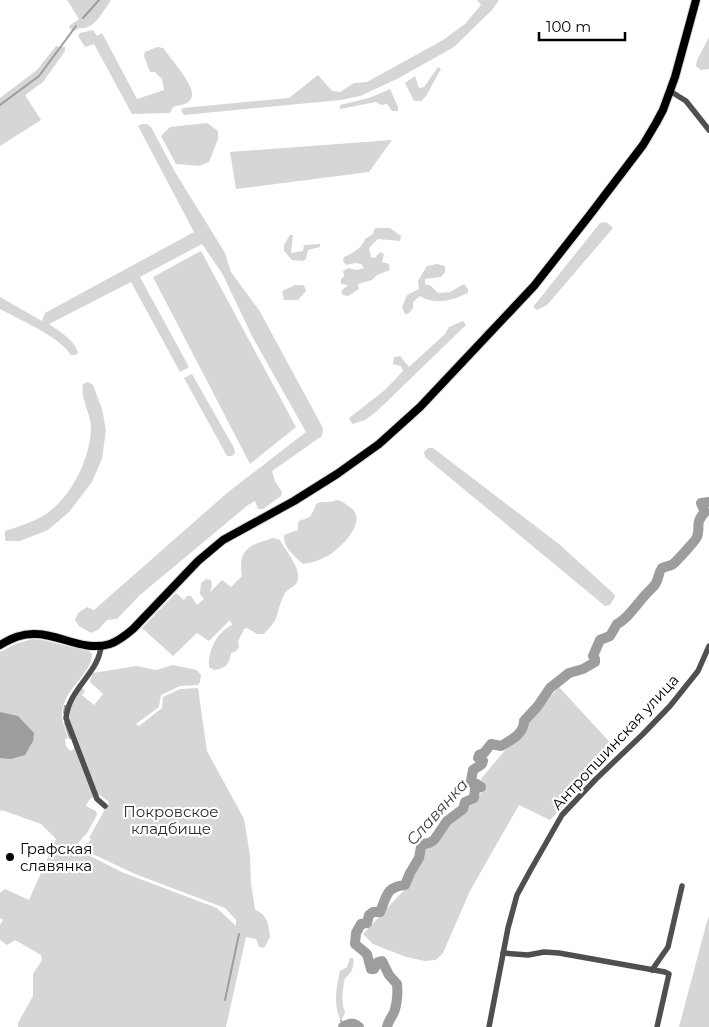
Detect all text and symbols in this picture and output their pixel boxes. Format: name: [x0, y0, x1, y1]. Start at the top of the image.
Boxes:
scale bar: [539, 10, 625, 42]
text: 100 m: [546, 17, 591, 36]
street label: Антропшинская улица: [547, 670, 683, 814]
water label: Славянка: [402, 775, 472, 849]
park label: Покровское кладбище: [123, 802, 219, 838]
place label: Графская славянка: [20, 839, 92, 875]
marker: Графская славянка: [4, 851, 16, 863]

